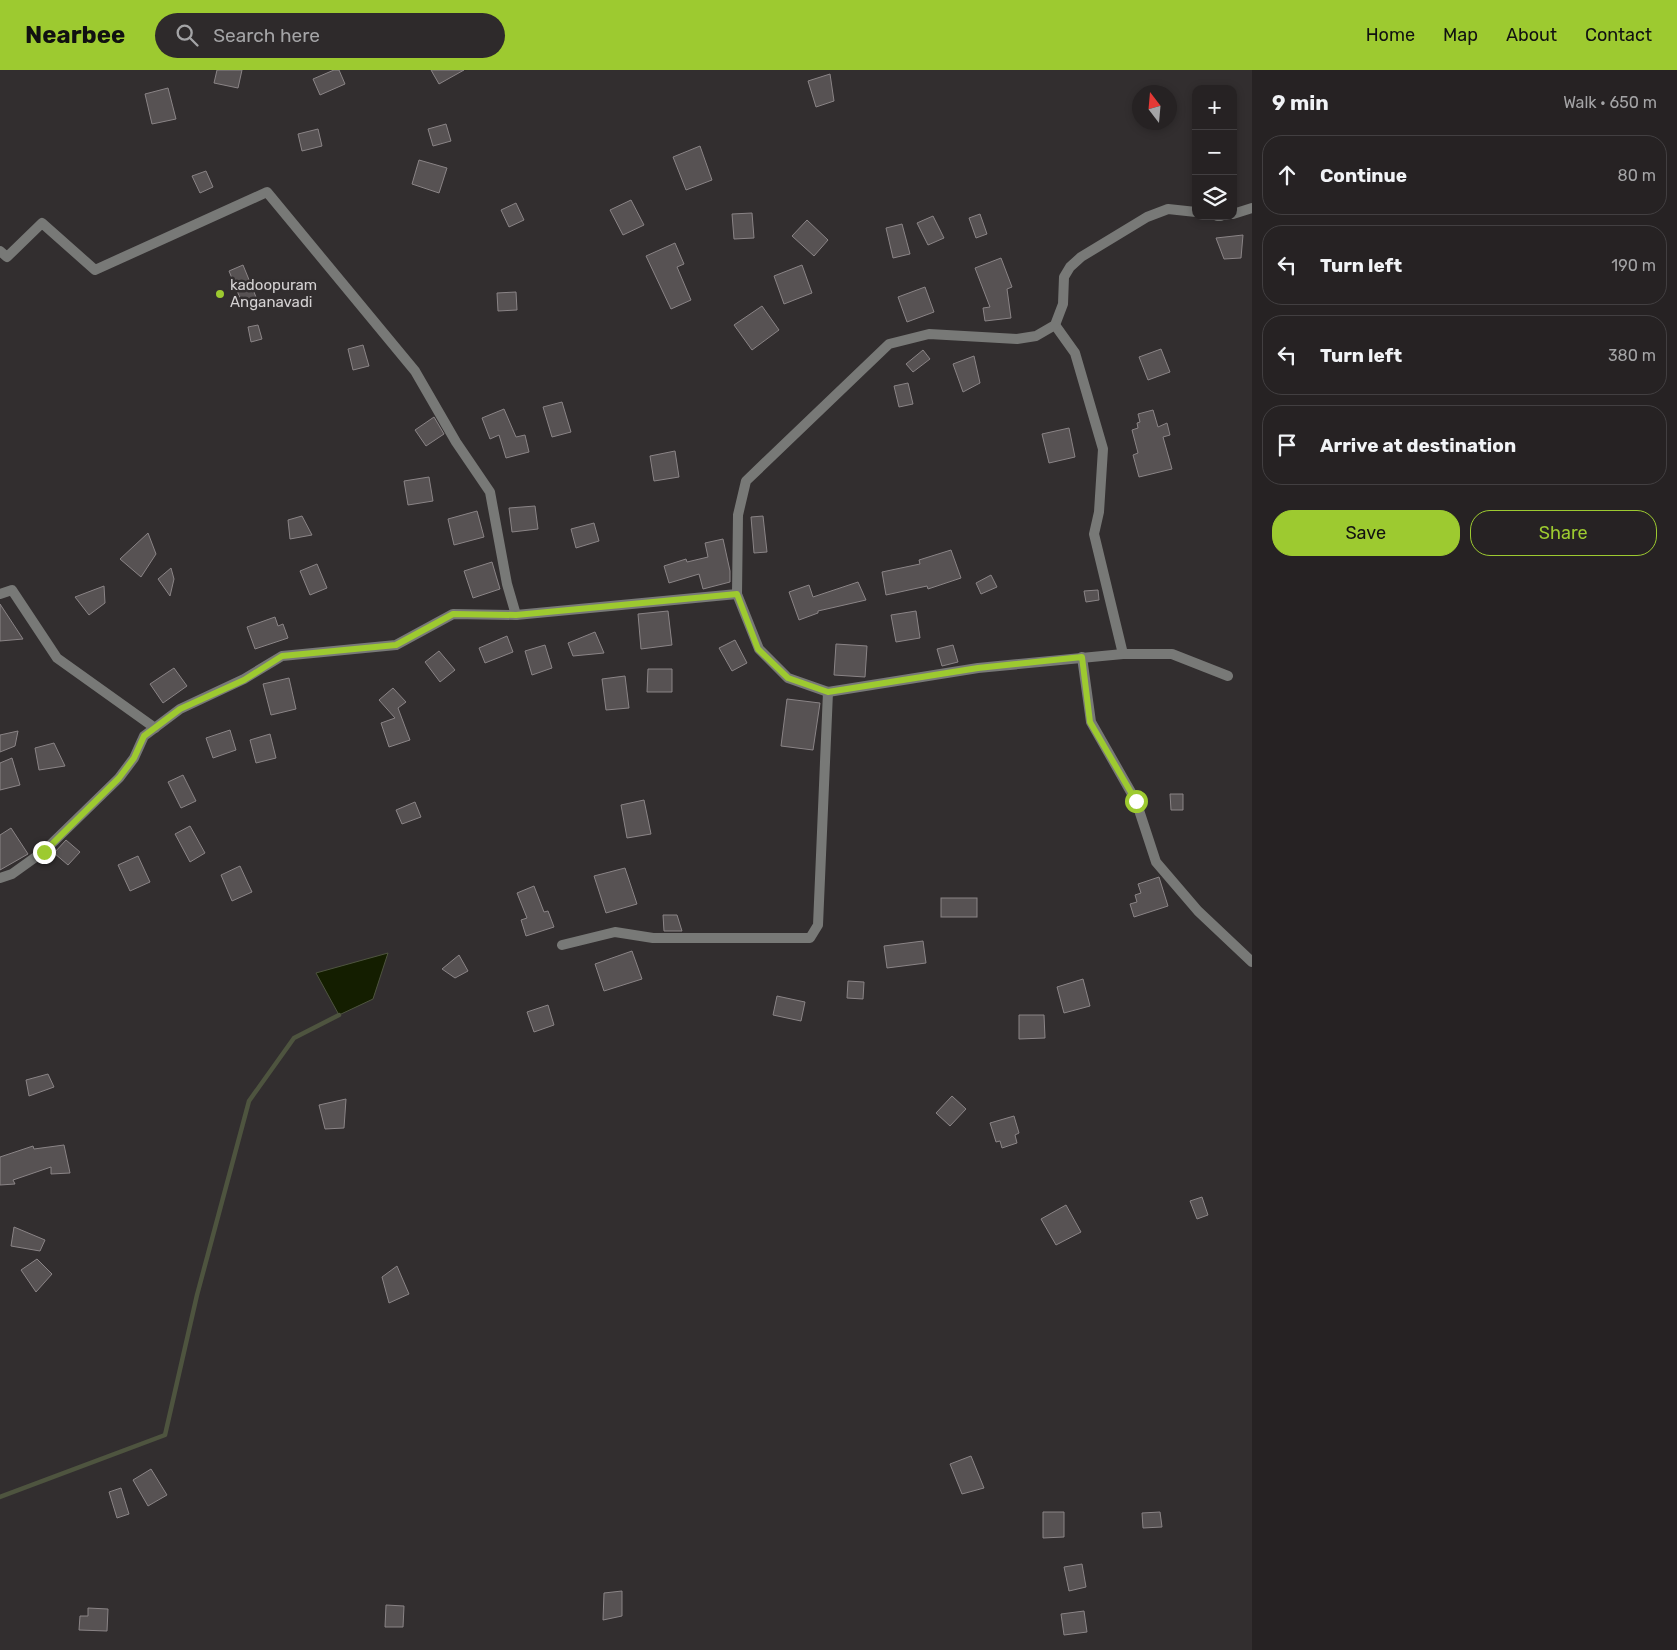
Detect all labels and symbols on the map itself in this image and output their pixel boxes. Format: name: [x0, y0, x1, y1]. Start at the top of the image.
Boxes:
north arrow: [1132, 85, 1177, 130]
place label: kadoopuram Anganavadi: [230, 276, 317, 311]
marker: kadoopuram Anganavadi: [214, 288, 226, 300]
route start: [1125, 790, 1148, 813]
route end: [33, 841, 56, 864]

